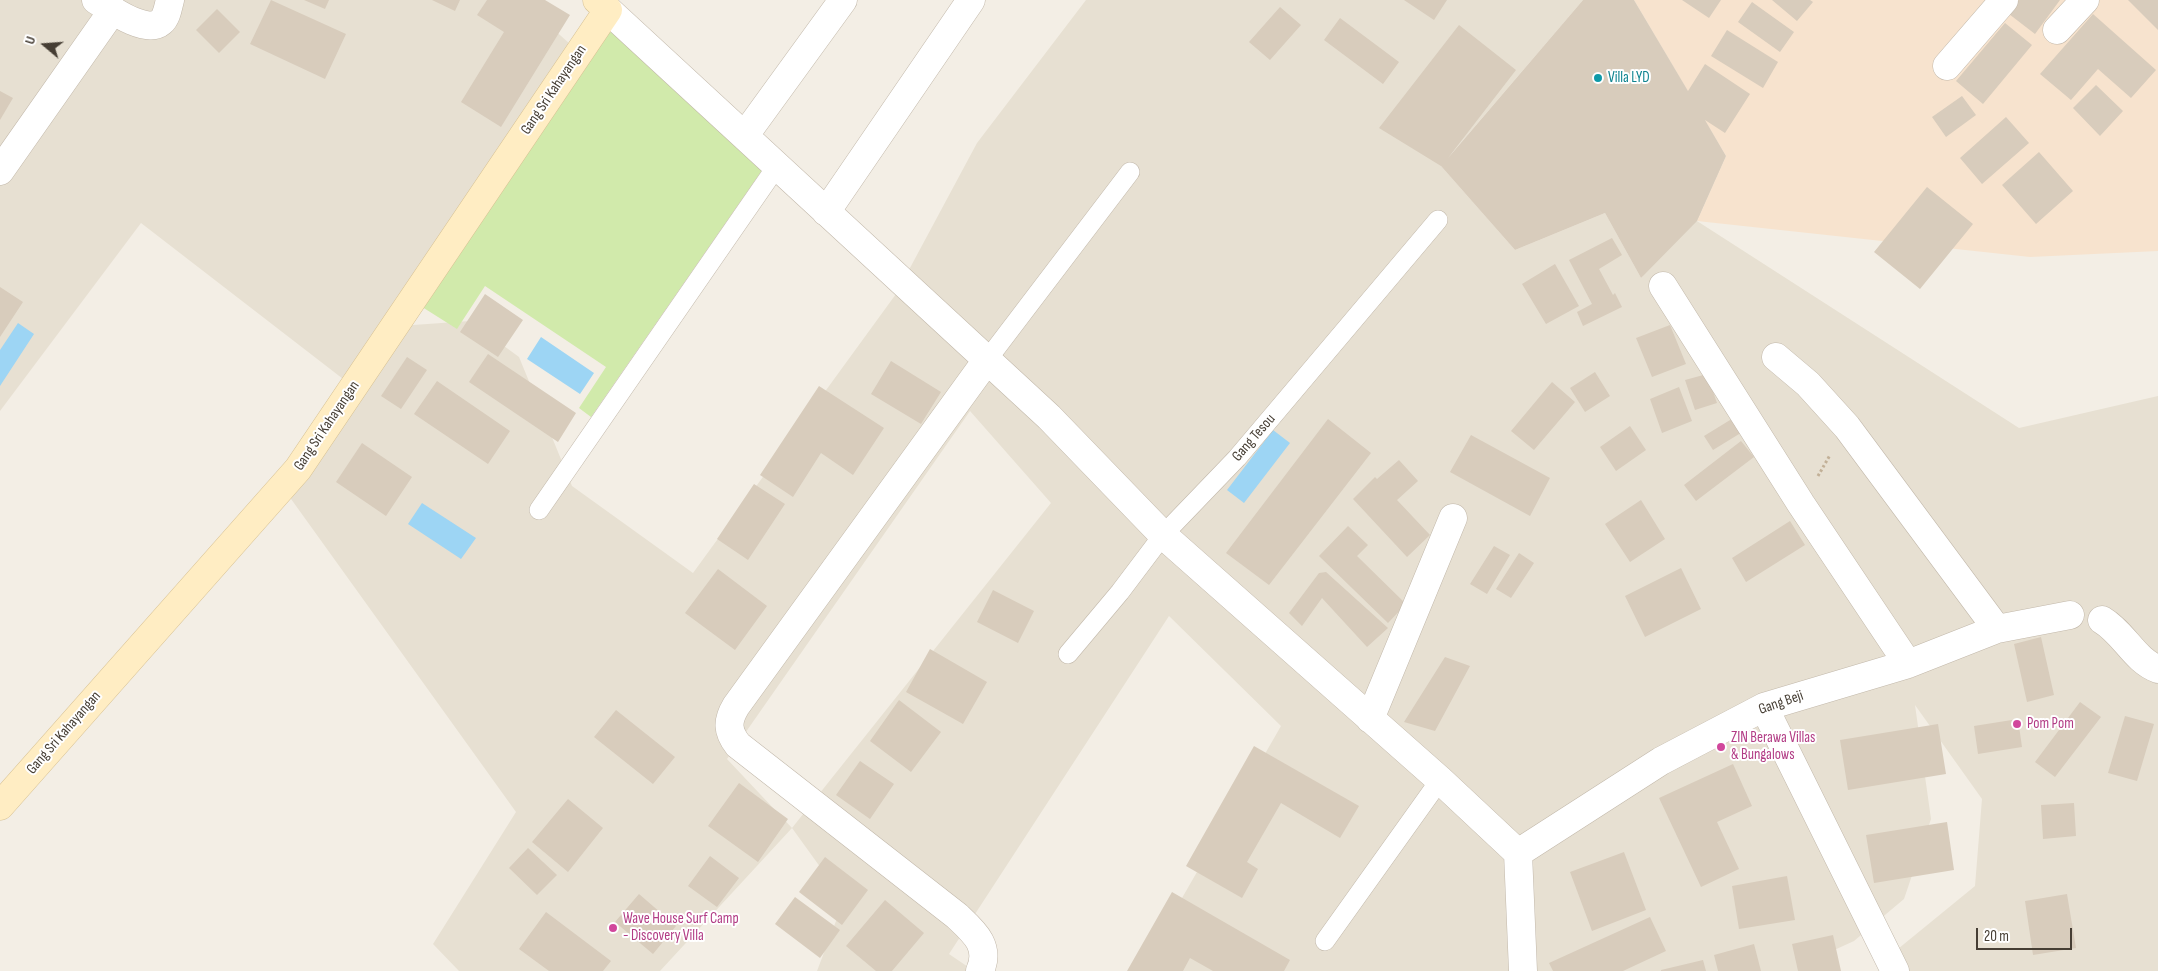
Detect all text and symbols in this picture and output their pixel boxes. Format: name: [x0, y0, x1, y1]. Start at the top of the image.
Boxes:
north arrow: [20, 20, 70, 70]
text: U: [21, 34, 39, 46]
street label: Gang Sri Kahayangan: [517, 42, 591, 138]
place label: Villa LYD: [1608, 69, 1650, 87]
marker: Villa LYD: [1592, 72, 1604, 84]
street label: Gang Sri Kahayangan: [290, 378, 364, 474]
street label: Gang Tesou: [1229, 411, 1279, 465]
street label: Gang Beji: [1756, 687, 1806, 719]
street label: Gang Sri Kahayangan: [23, 688, 105, 778]
place label: Pom Pom: [2027, 715, 2074, 733]
marker: Pom Pom: [2011, 718, 2023, 730]
place label: ZIN Berawa Villas & Bungalows: [1731, 729, 1815, 764]
marker: ZIN Berawa Villas & Bungalows: [1715, 741, 1727, 753]
place label: Wave House Surf Camp - Discovery Villa: [623, 910, 739, 945]
scale bar: [1978, 918, 2074, 950]
marker: Wave House Surf Camp - Discovery Villa: [607, 922, 619, 934]
text: 20 m: [1984, 927, 2009, 946]

